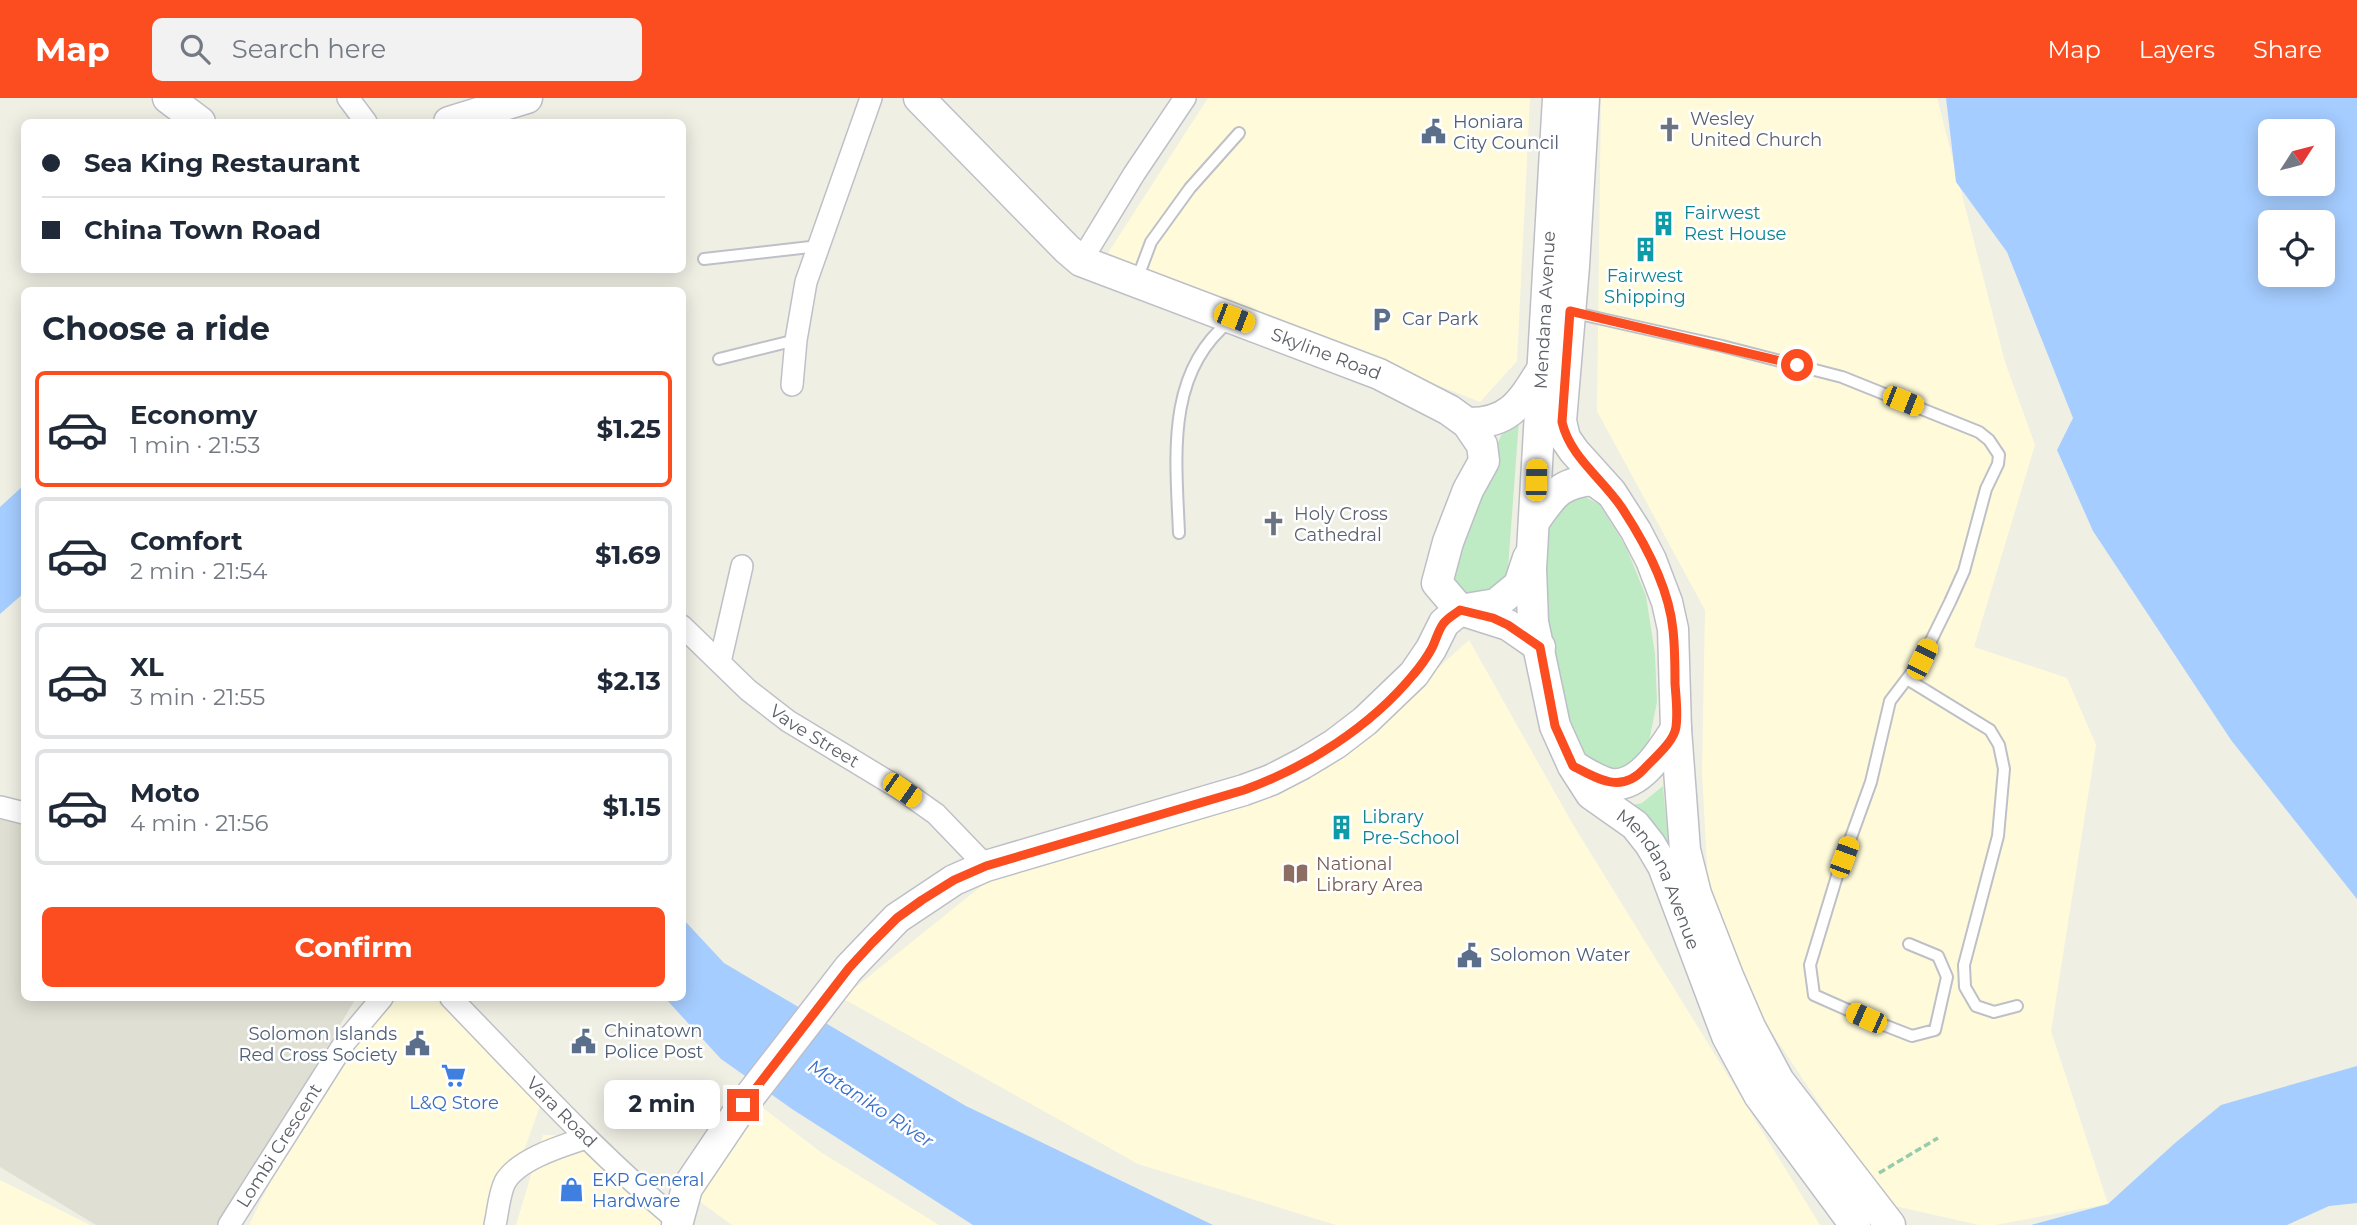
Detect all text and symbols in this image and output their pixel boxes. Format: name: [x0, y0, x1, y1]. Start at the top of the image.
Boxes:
search box: [152, 18, 642, 81]
text: Map: [35, 29, 110, 69]
icon: search: [176, 30, 214, 68]
text: Search here: [232, 33, 386, 65]
text: Map: [2047, 35, 2101, 64]
text: Layers: [2139, 35, 2215, 64]
text: Share: [2253, 35, 2322, 64]
place label: Wesley United Church: [1690, 108, 1822, 151]
place label: Honiara City Council: [1453, 111, 1559, 154]
church icon: Wesley United Church: [1656, 115, 1684, 143]
public building icon: Honiara City Council: [1419, 118, 1447, 146]
north arrow: [2258, 119, 2334, 196]
map controls: [2258, 119, 2335, 287]
text: Sea King Restaurant: [84, 147, 360, 179]
place label: Fairwest Rest House: [1684, 202, 1786, 245]
building icon: Fairwest Rest House: [1650, 209, 1678, 237]
button: locate: [2258, 210, 2335, 287]
text: China Town Road: [84, 214, 321, 246]
street label: Mendana Avenue: [1530, 230, 1560, 390]
building icon: Fairwest Shipping: [1631, 235, 1659, 263]
place label: Fairwest Shipping: [1604, 265, 1686, 308]
car: [1211, 301, 1258, 335]
parking icon: Car Park: [1368, 305, 1396, 333]
place label: Car Park: [1402, 308, 1479, 330]
text: Choose a ride: [42, 309, 270, 348]
street label: Skyline Road: [1268, 323, 1384, 385]
route start: [1781, 349, 1813, 381]
car: [1880, 383, 1927, 419]
icon: car: [46, 398, 109, 461]
text: Economy: [130, 399, 257, 431]
text: $1.25: [597, 413, 661, 445]
text: 1 min · 21:53: [130, 431, 260, 459]
car: [1526, 459, 1547, 501]
place label: Holy Cross Cathedral: [1294, 503, 1388, 546]
church icon: Holy Cross Cathedral: [1260, 510, 1288, 538]
icon: car: [46, 524, 109, 587]
text: Comfort: [130, 525, 242, 557]
text: $1.69: [595, 539, 661, 571]
text: 2 min · 21:54: [130, 557, 268, 585]
car: [1904, 636, 1941, 682]
icon: car: [46, 650, 109, 713]
text: XL: [130, 651, 164, 683]
text: $2.13: [597, 665, 661, 697]
text: 3 min · 21:55: [130, 683, 265, 711]
street label: Vave Street: [765, 700, 863, 772]
car: [879, 769, 926, 811]
icon: car: [46, 776, 109, 839]
text: Moto: [130, 777, 200, 809]
text: $1.15: [602, 791, 661, 823]
street label: Mendana Avenue: [1612, 804, 1704, 953]
place label: Library Pre-School: [1362, 806, 1460, 849]
text: 4 min · 21:56: [130, 809, 268, 837]
building icon: Library Pre-School: [1328, 813, 1356, 841]
car: [1827, 834, 1862, 880]
place label: National Library Area: [1316, 853, 1423, 896]
library icon: National Library Area: [1282, 860, 1310, 888]
button: Confirm: [42, 907, 665, 987]
public building icon: Solomon Water: [1456, 941, 1484, 969]
place label: Solomon Water: [1490, 944, 1630, 966]
car: [1843, 1000, 1890, 1036]
place label: Chinatown Police Post: [604, 1020, 703, 1063]
place label: Solomon Islands Red Cross Society: [238, 1023, 397, 1066]
public building icon: Chinatown Police Post: [570, 1027, 598, 1055]
public building icon: Solomon Islands Red Cross Society: [403, 1030, 431, 1058]
water label: Mataniko River: [804, 1054, 938, 1153]
supermarket icon: L&Q Store: [440, 1062, 468, 1090]
street label: Vara Road: [522, 1072, 601, 1152]
street label: Lombi Crescent: [232, 1080, 327, 1212]
callout: 2 min: [603, 1080, 718, 1130]
route end: [727, 1089, 759, 1121]
text: 2 min: [628, 1090, 696, 1118]
place label: L&Q Store: [409, 1092, 499, 1114]
place label: EKP General Hardware: [592, 1169, 704, 1212]
shop icon: EKP General Hardware: [558, 1176, 586, 1204]

